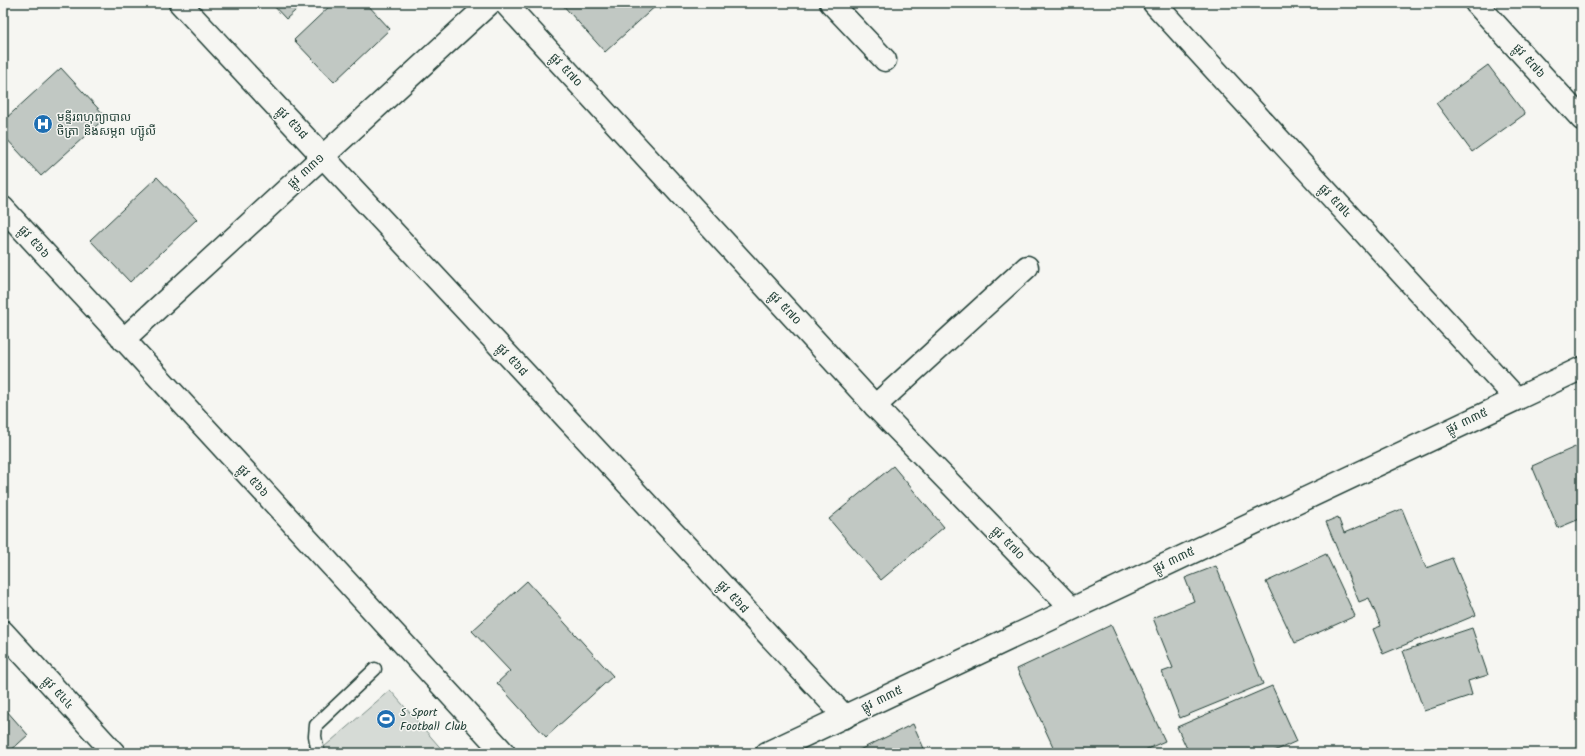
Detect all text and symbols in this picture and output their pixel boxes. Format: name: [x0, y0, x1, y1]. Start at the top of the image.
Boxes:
street label: ផ្លូវ ៥៧៦: [1508, 39, 1550, 83]
street label: ផ្លូវ ៥៧០: [545, 49, 587, 92]
street label: ផ្លូវ ៥៦៨: [271, 102, 312, 144]
place label: មន្ទីរពហុព្យាបាល ចិត្រា និងសម្ភព ហ្ស៊ូលី: [57, 108, 156, 141]
hospital icon: មន្ទីរពហុព្យាបាល ចិត្រា និងសម្ភព ហ្ស៊ូលី: [32, 113, 54, 135]
street label: ផ្លូវ ៣៣១: [283, 149, 329, 193]
street label: ផ្លូវ ៥៧៤: [1314, 180, 1356, 223]
street label: ផ្លូវ ៥៦៦: [13, 221, 54, 263]
street label: ផ្លូវ ៥៧០: [764, 287, 806, 330]
street label: ផ្លូវ ៥៦៨: [491, 339, 532, 381]
street label: ផ្លូវ ៣៣៥: [1443, 403, 1491, 440]
street label: ផ្លូវ ៥៦៦: [232, 460, 273, 502]
street label: ផ្លូវ ៥៧០: [987, 522, 1029, 565]
street label: ផ្លូវ ៣៣៥: [1150, 542, 1198, 579]
street label: ផ្លូវ ៥៦៨: [712, 576, 753, 618]
street label: ផ្លូវ ៥៤៤: [37, 672, 78, 714]
street label: ផ្លូវ ៣៣៥: [858, 681, 906, 718]
place label: S Sport Football Club: [400, 703, 467, 736]
sports icon: S Sport Football Club: [375, 708, 397, 730]

